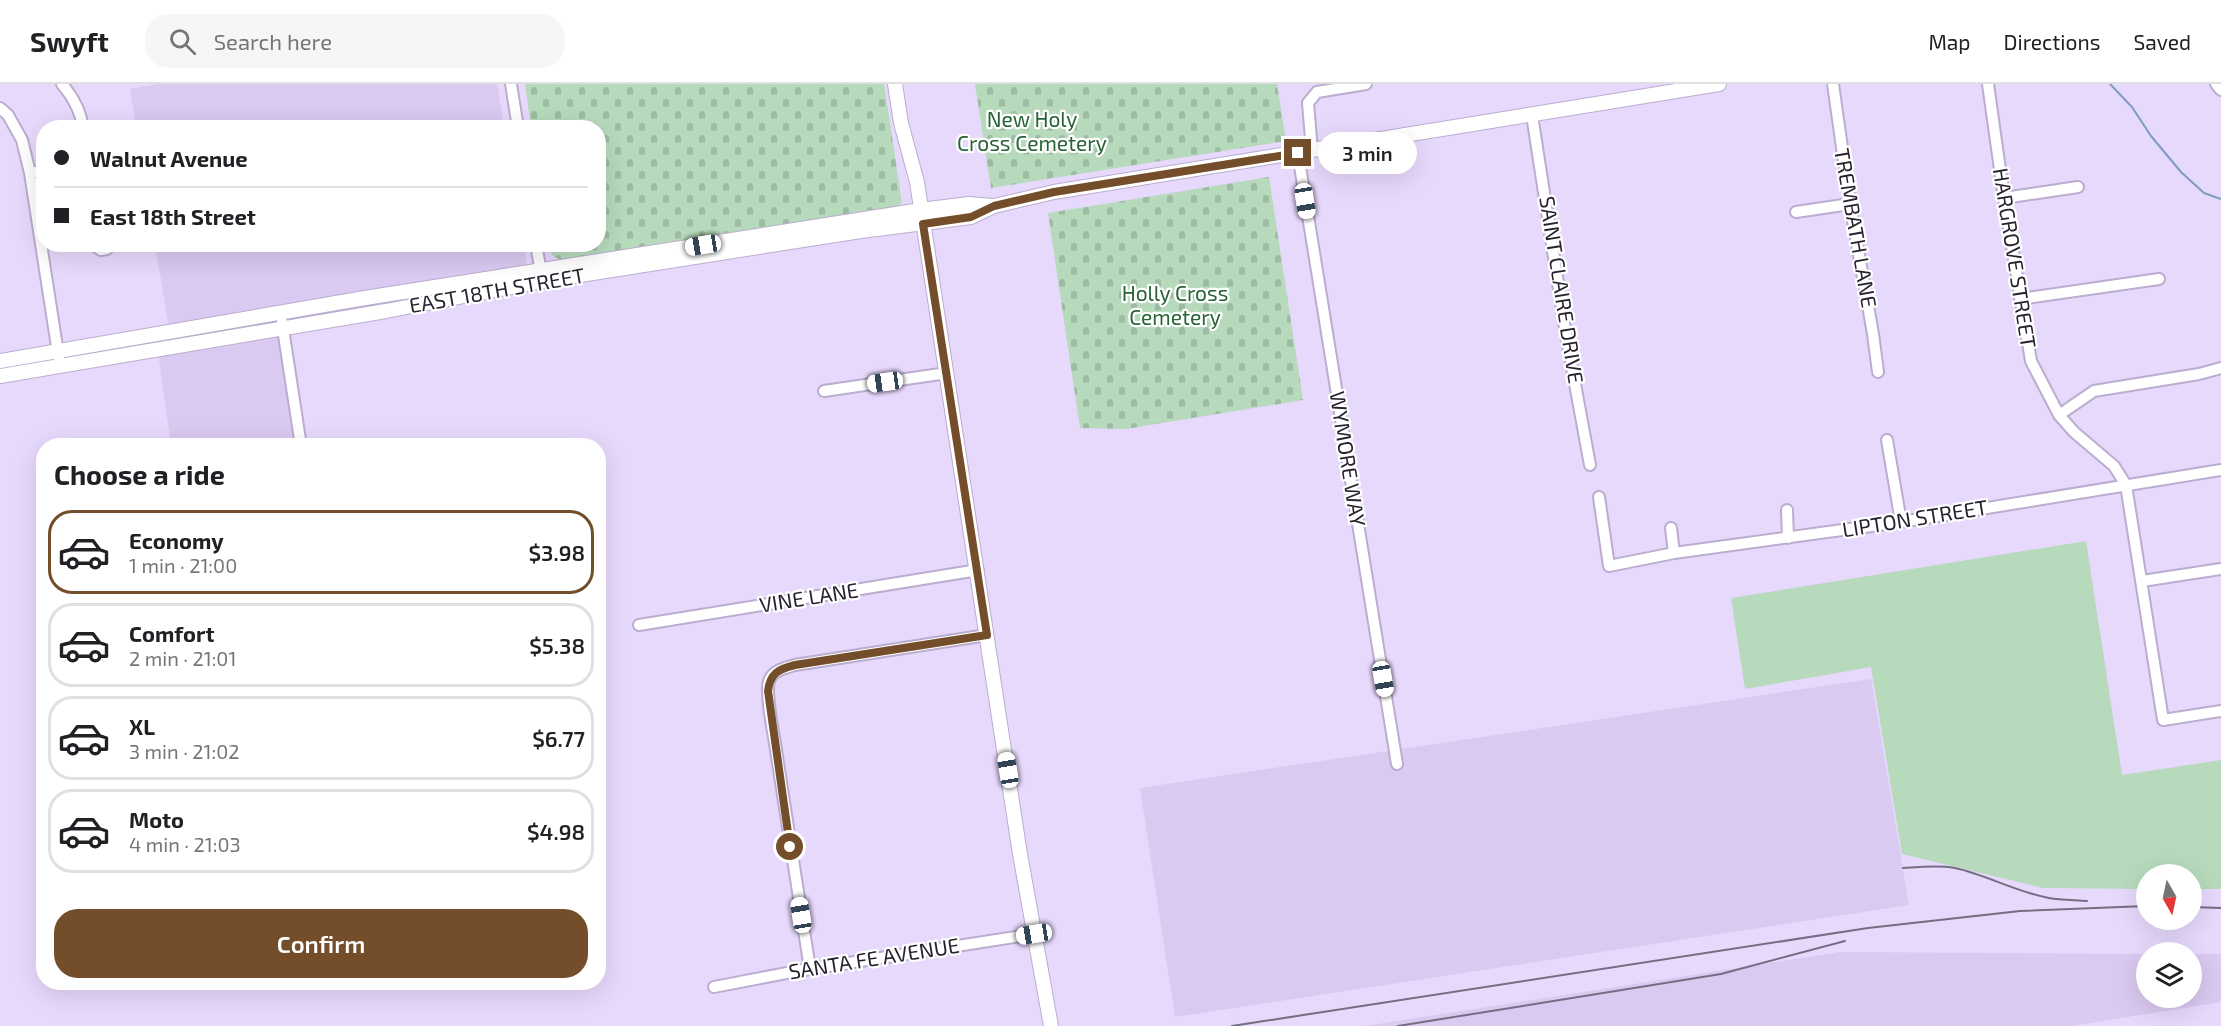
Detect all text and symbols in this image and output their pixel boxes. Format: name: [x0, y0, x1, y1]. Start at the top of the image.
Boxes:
search box: [145, 14, 565, 68]
text: Swyft: [30, 24, 109, 58]
icon: search: [166, 25, 199, 58]
text: Search here: [214, 28, 332, 54]
text: Map: [1928, 29, 1971, 54]
text: Directions: [2004, 29, 2100, 54]
text: Saved: [2133, 29, 2191, 54]
park label: New Holy Cross Cemetery: [957, 106, 1107, 155]
callout: 3 min: [1319, 132, 1418, 174]
route end: [1284, 139, 1311, 166]
text: 3 min: [1342, 141, 1393, 165]
text: Walnut Avenue: [90, 145, 248, 171]
street label: TREMBATH LANE: [1830, 146, 1883, 309]
street label: HARGROVE STREET: [1989, 166, 2042, 350]
car: [1293, 182, 1317, 220]
street label: SAINT CLAIRE DRIVE: [1535, 194, 1590, 385]
text: East 18th Street: [90, 203, 256, 229]
car: [684, 233, 722, 257]
street label: EAST 18TH STREET: [407, 262, 586, 317]
park label: Holly Cross Cemetery: [1122, 280, 1228, 329]
car: [866, 371, 904, 393]
street label: WYMORE WAY: [1325, 389, 1372, 528]
text: Choose a ride: [54, 458, 225, 490]
street label: LIPTON STREET: [1840, 494, 1989, 541]
icon: car: [57, 525, 111, 579]
text: Economy: [129, 527, 224, 553]
text: $3.98: [528, 539, 585, 565]
text: 1 min · 21:00: [129, 553, 237, 577]
street label: VINE LANE: [757, 576, 860, 617]
icon: car: [57, 618, 111, 672]
text: Comfort: [129, 620, 214, 646]
text: $5.38: [529, 632, 585, 658]
text: 2 min · 21:01: [129, 646, 236, 670]
car: [1371, 660, 1395, 698]
icon: car: [57, 711, 111, 765]
text: XL: [129, 713, 155, 739]
text: $6.77: [532, 725, 585, 751]
text: 3 min · 21:02: [129, 739, 240, 763]
car: [996, 751, 1020, 789]
icon: car: [57, 804, 111, 858]
text: Moto: [129, 806, 184, 832]
text: $4.98: [527, 818, 585, 844]
text: 4 min · 21:03: [129, 832, 241, 856]
route start: [776, 833, 803, 860]
north arrow: [2136, 864, 2202, 930]
map controls: [2136, 864, 2202, 1008]
car: [789, 896, 813, 934]
button: Confirm: [54, 909, 588, 978]
car: [1015, 922, 1053, 946]
street label: SANTA FE AVENUE: [787, 932, 961, 983]
button: layers: [2136, 942, 2202, 1008]

